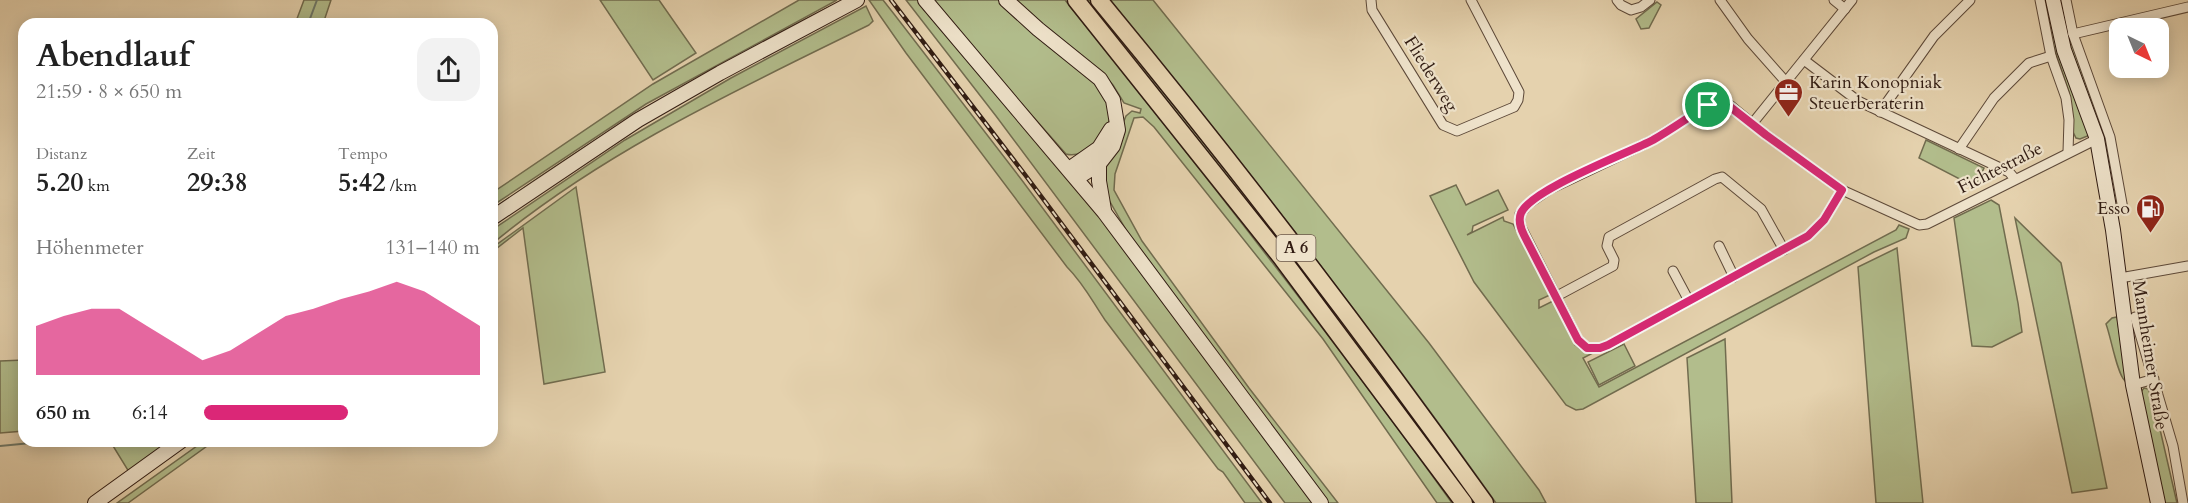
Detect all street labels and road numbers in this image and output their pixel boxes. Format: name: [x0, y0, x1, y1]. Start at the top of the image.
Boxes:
street label: Fliederweg: [1398, 31, 1465, 117]
street label: Fichtestraße: [1953, 136, 2047, 200]
road number: A 6: [1276, 235, 1316, 261]
street label: Mannheimer Straße: [2126, 278, 2174, 432]

